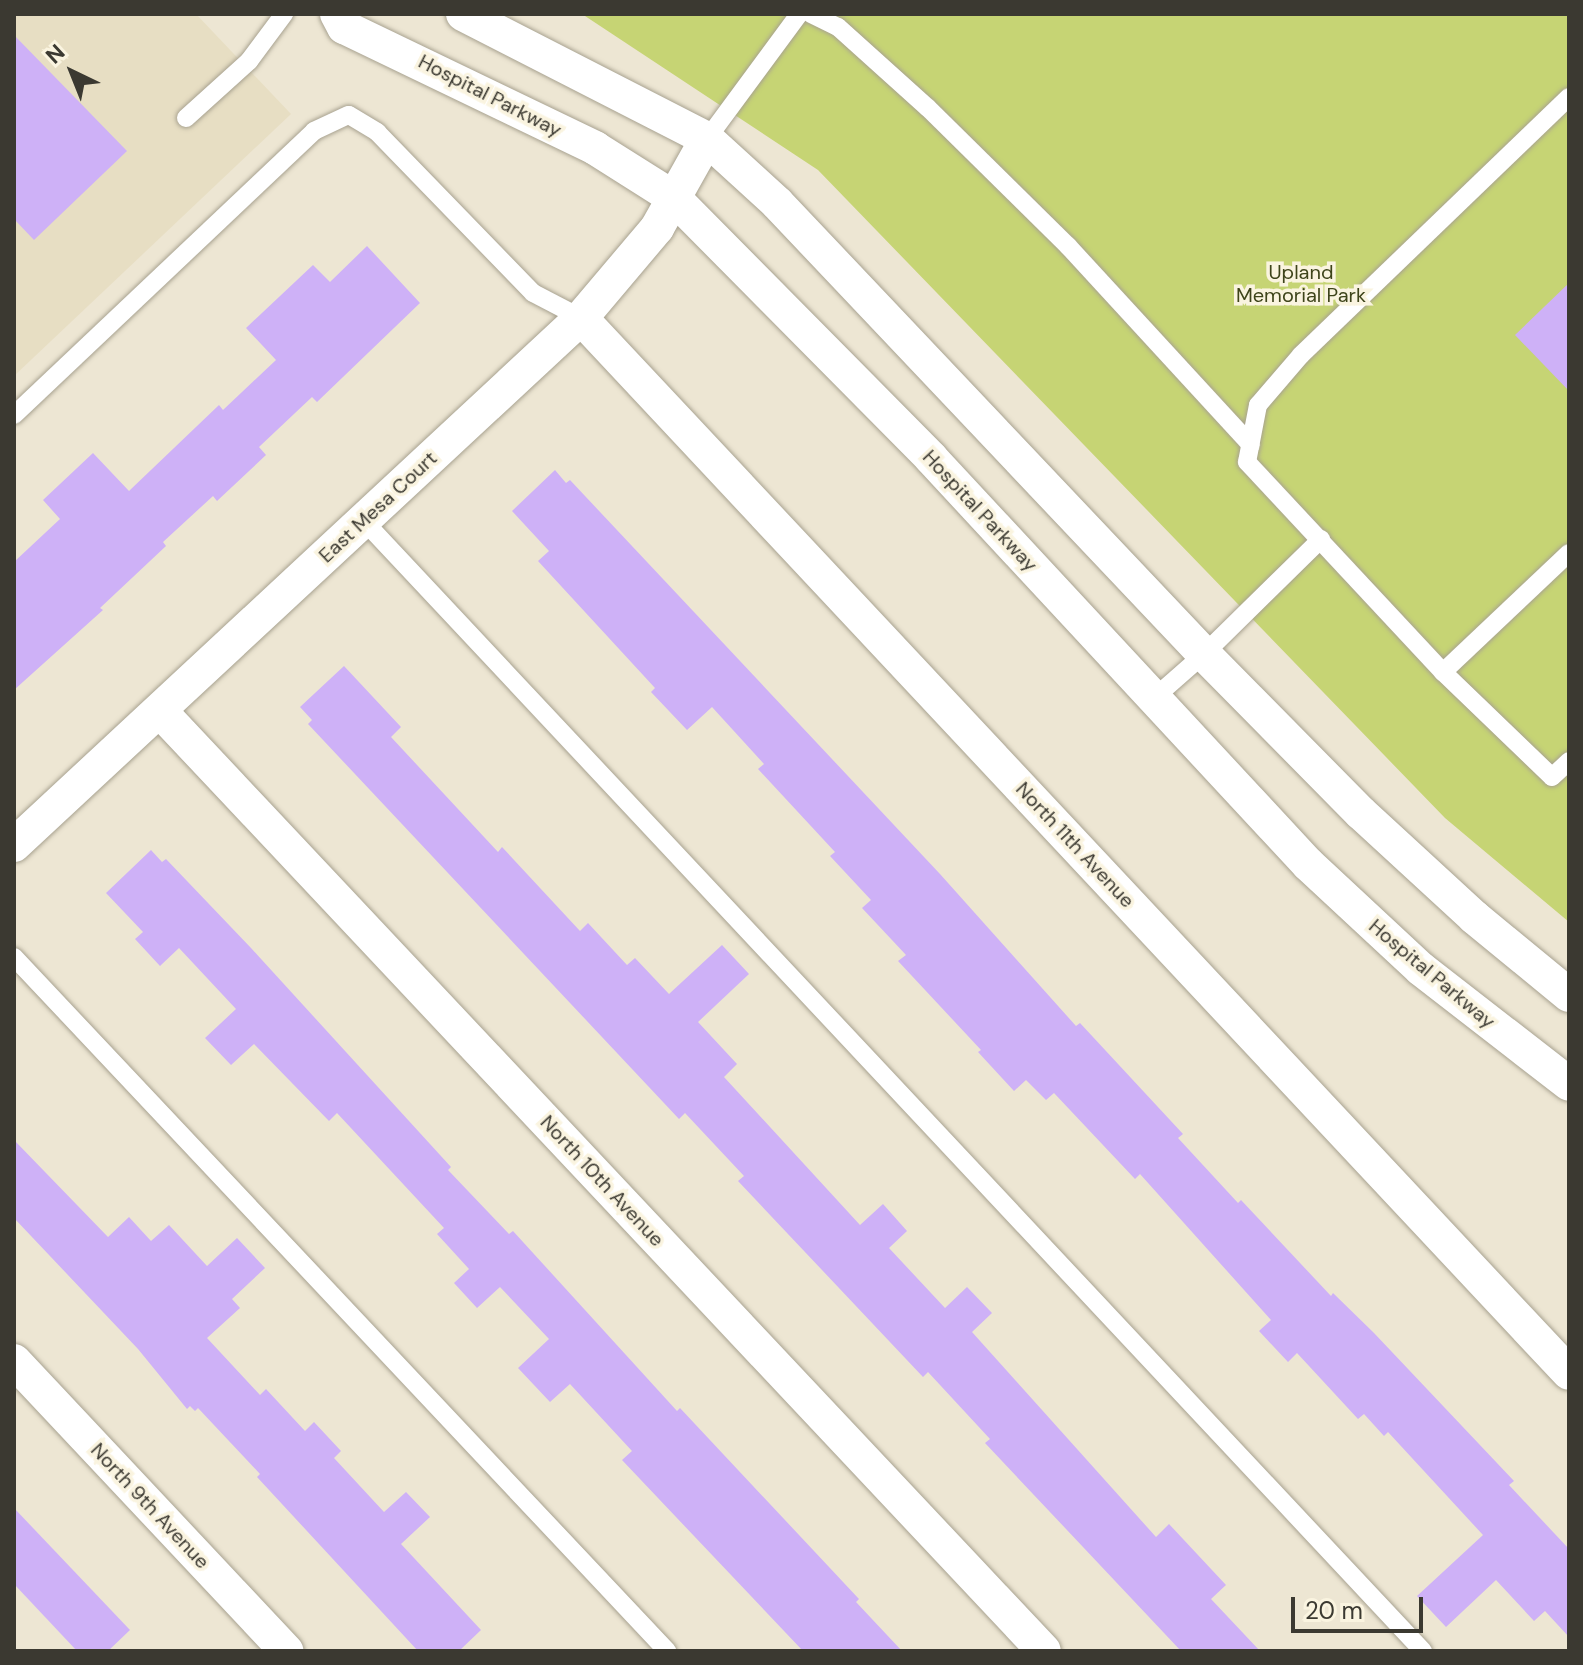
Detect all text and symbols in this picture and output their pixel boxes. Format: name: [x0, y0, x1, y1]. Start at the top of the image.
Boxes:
north arrow: [32, 32, 112, 112]
text: N: [40, 38, 71, 70]
street label: Hospital Parkway: [414, 50, 566, 142]
park label: Upland Memorial Park: [1236, 261, 1366, 308]
street label: Hospital Parkway: [918, 445, 1042, 577]
street label: East Mesa Court: [314, 446, 442, 568]
street label: North 11th Avenue: [1011, 777, 1139, 913]
street label: Hospital Parkway: [1364, 914, 1500, 1034]
street label: North 10th Avenue: [535, 1111, 669, 1251]
street label: North 9th Avenue: [86, 1438, 214, 1574]
scale bar: [1295, 1581, 1427, 1631]
text: 20 m: [1305, 1595, 1363, 1626]

